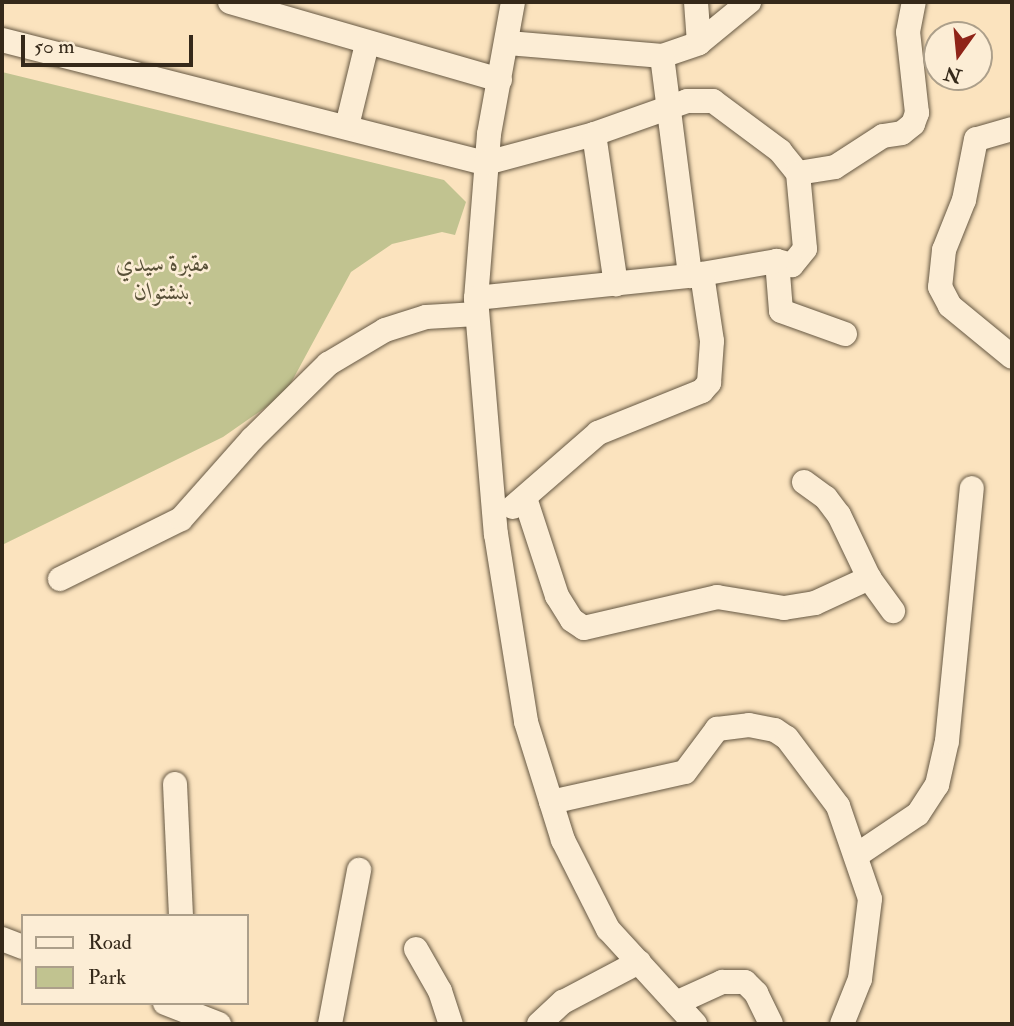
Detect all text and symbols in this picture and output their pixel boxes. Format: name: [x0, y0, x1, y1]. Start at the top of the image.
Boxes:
scale bar: [24, 21, 196, 65]
north arrow: [923, 21, 993, 91]
text: 50 m: [34, 33, 75, 60]
text: N: [942, 61, 964, 88]
park label: مقبرة سيدي بنشتوان: [116, 250, 210, 306]
legend: [21, 914, 248, 1005]
text: Road: [88, 929, 132, 956]
text: Park: [88, 964, 126, 991]

